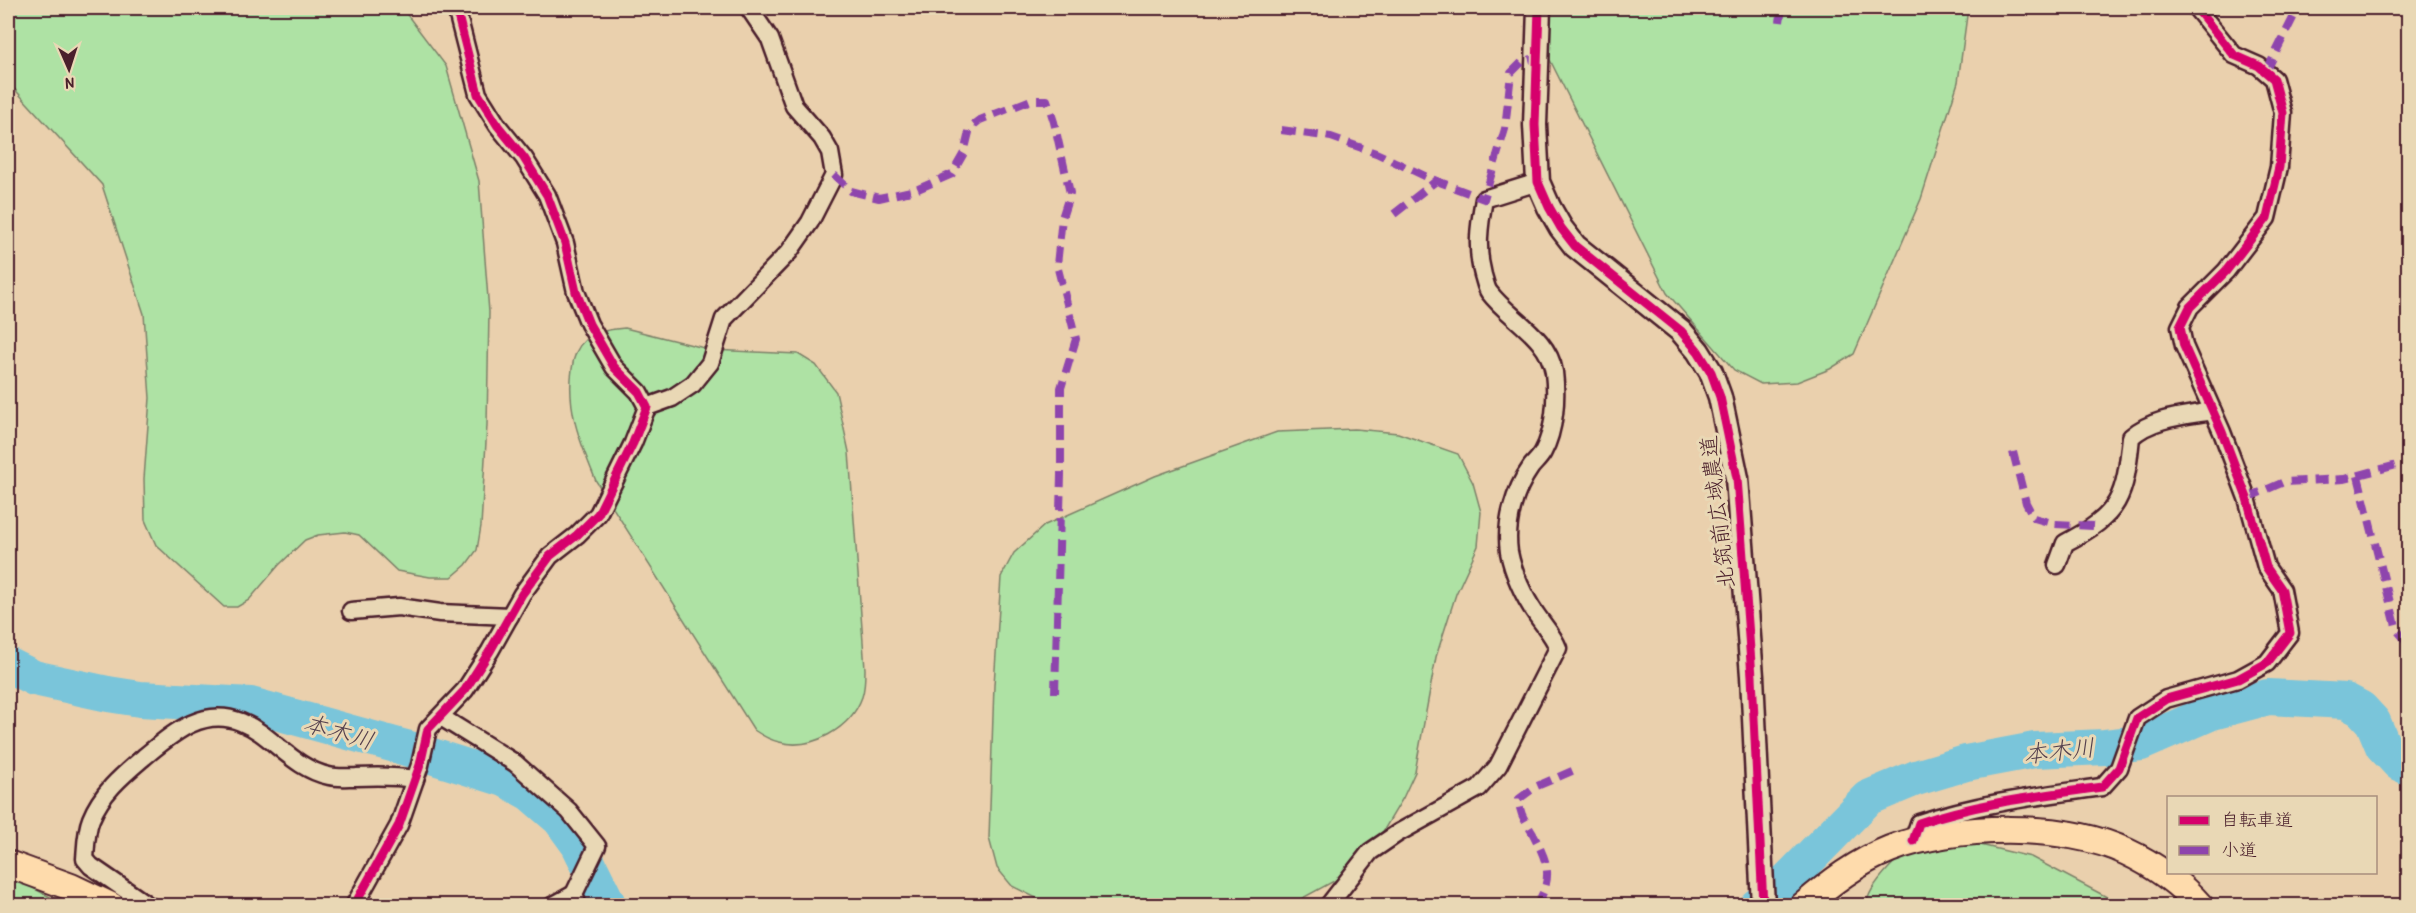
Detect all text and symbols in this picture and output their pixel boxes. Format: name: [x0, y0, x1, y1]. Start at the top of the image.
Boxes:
north arrow: [39, 39, 99, 99]
text: N: [64, 73, 75, 95]
street label: 北筑前広域農道: [1693, 434, 1741, 590]
water label: 本木川: [300, 706, 378, 756]
water label: 本木川: [2022, 730, 2096, 770]
legend: [2167, 796, 2377, 874]
text: 自転車道: [2221, 807, 2293, 832]
text: 小道: [2221, 837, 2257, 862]

